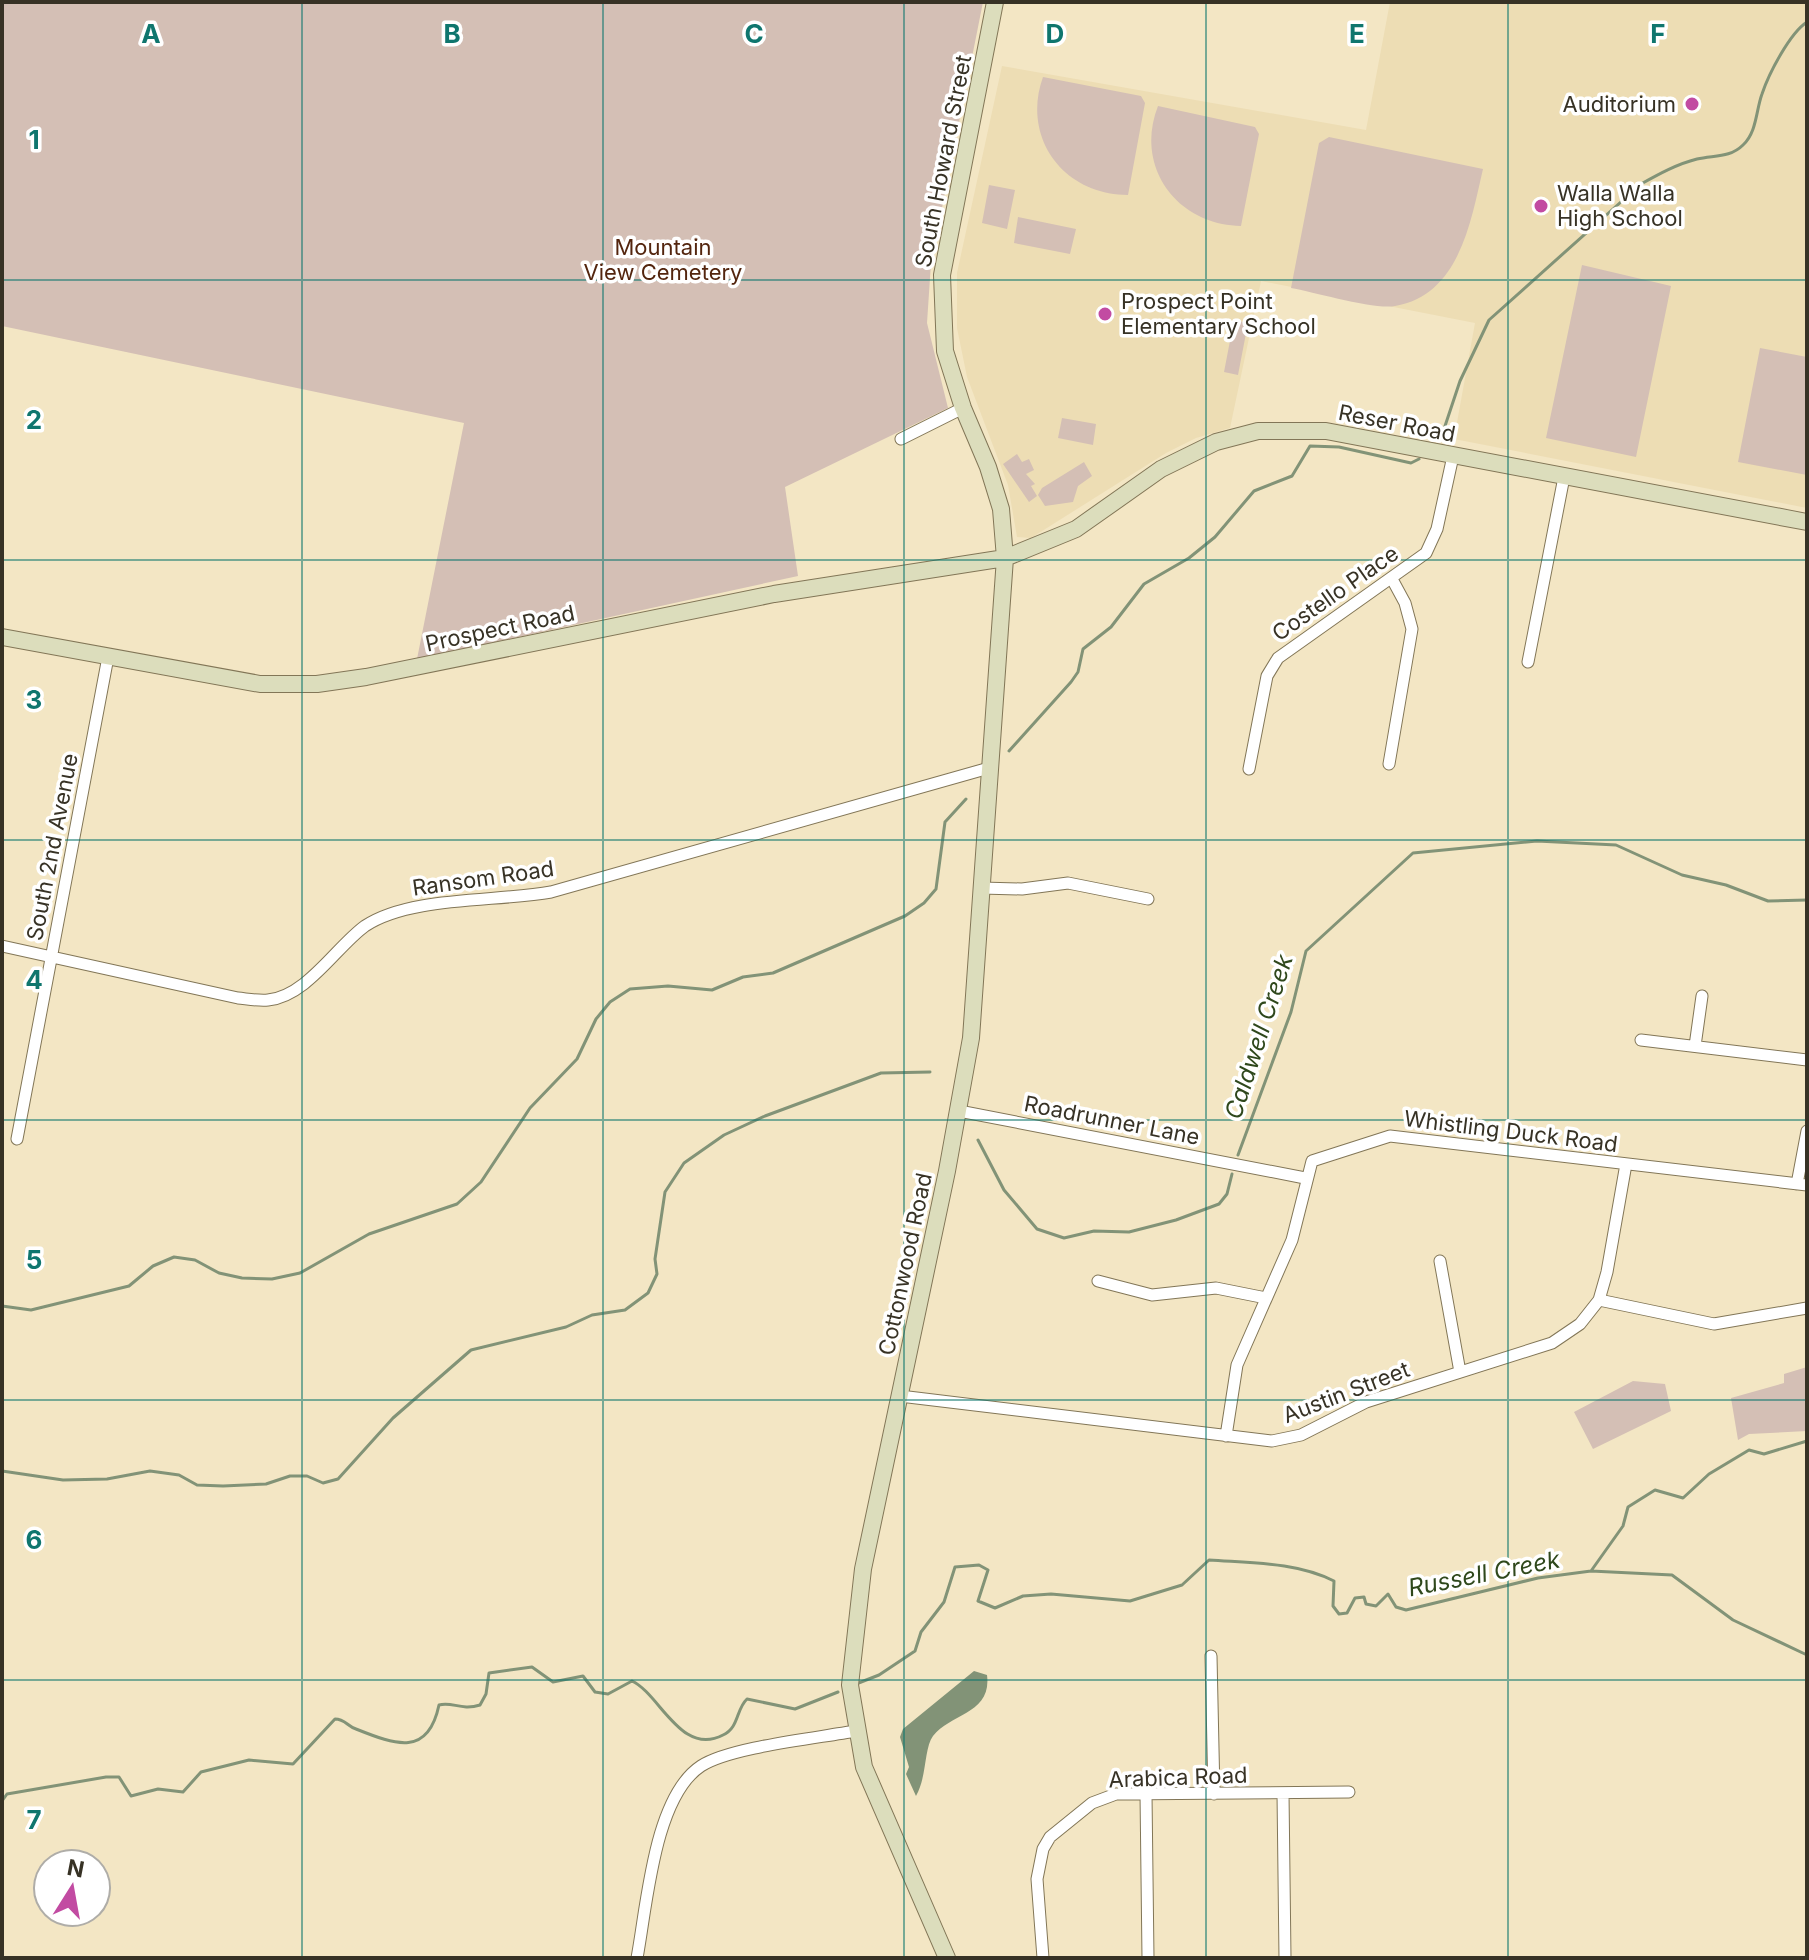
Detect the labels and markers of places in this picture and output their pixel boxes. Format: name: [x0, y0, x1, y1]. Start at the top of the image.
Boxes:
place label: Auditorium: [1563, 91, 1676, 117]
marker: Auditorium: [1683, 95, 1701, 113]
place label: Walla Walla High School: [1557, 180, 1683, 231]
marker: Walla Walla High School: [1532, 197, 1550, 215]
place label: Prospect Point Elementary School: [1121, 288, 1316, 339]
marker: Prospect Point Elementary School: [1096, 305, 1114, 323]

